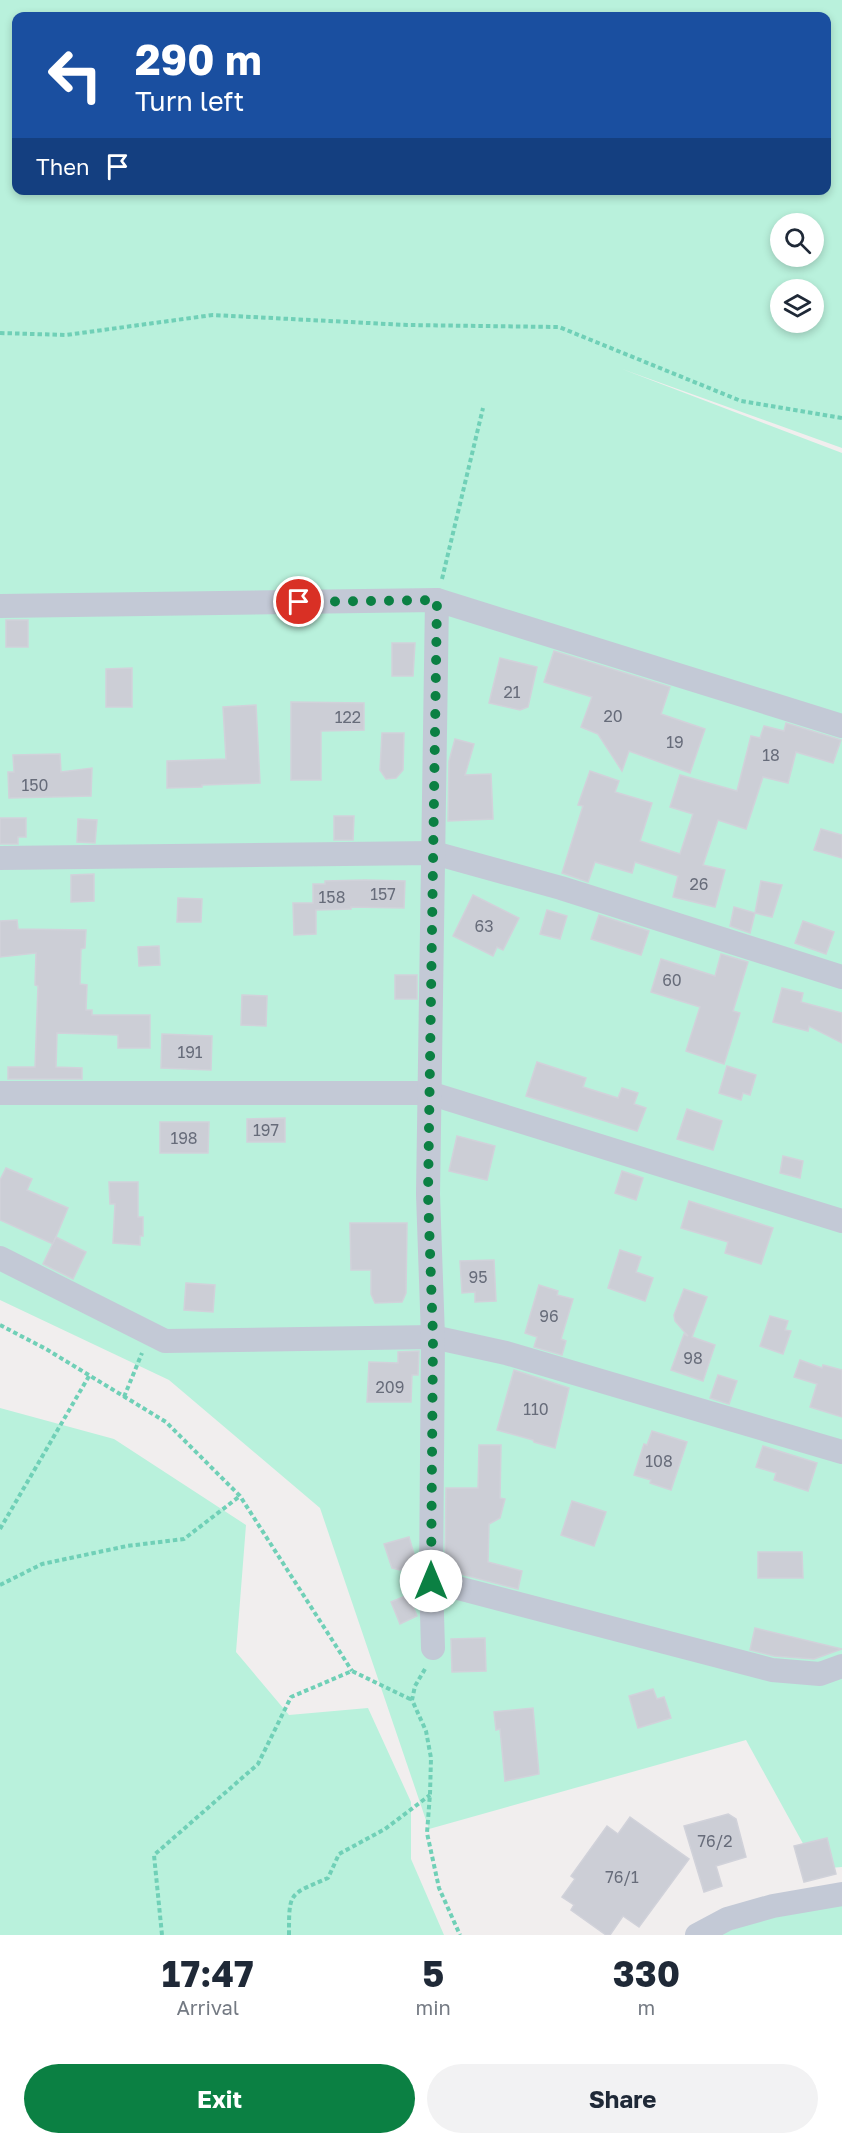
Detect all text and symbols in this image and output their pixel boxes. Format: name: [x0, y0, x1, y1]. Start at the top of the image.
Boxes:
text: 290 m: [135, 34, 262, 84]
icon: left: [36, 36, 114, 114]
text: Turn left: [135, 85, 244, 117]
icon: arrive: [101, 150, 134, 183]
text: Then: [36, 153, 89, 180]
map controls: [770, 213, 824, 333]
button: search: [770, 213, 824, 267]
button: layers: [770, 279, 824, 333]
pin: [273, 576, 324, 627]
icon: arrive: [282, 585, 315, 618]
house number: 21: [503, 682, 521, 702]
house number: 20: [603, 706, 623, 726]
house number: 122: [335, 707, 361, 727]
house number: 19: [666, 732, 684, 752]
house number: 18: [762, 745, 780, 765]
house number: 150: [22, 775, 48, 795]
house number: 26: [690, 874, 708, 894]
house number: 157: [370, 884, 396, 904]
house number: 158: [319, 887, 345, 907]
house number: 63: [474, 916, 494, 936]
house number: 60: [662, 970, 682, 990]
house number: 191: [177, 1042, 203, 1062]
house number: 197: [253, 1120, 279, 1140]
house number: 198: [170, 1128, 198, 1148]
house number: 95: [469, 1267, 487, 1287]
house number: 96: [539, 1306, 559, 1326]
house number: 98: [683, 1348, 703, 1368]
house number: 209: [376, 1377, 404, 1397]
house number: 110: [523, 1399, 549, 1419]
house number: 108: [645, 1451, 673, 1471]
position arrow: [399, 1549, 463, 1613]
house number: 76/2: [697, 1831, 733, 1851]
house number: 76/1: [605, 1867, 639, 1887]
text: 17:47: [162, 1952, 254, 1995]
text: 5: [422, 1952, 444, 1995]
text: 330: [613, 1952, 680, 1995]
text: Arrival: [176, 1995, 239, 2019]
text: min: [416, 1995, 451, 2019]
text: m: [638, 1995, 655, 2019]
button: Exit: [24, 2064, 415, 2133]
button: Share: [427, 2064, 818, 2133]

